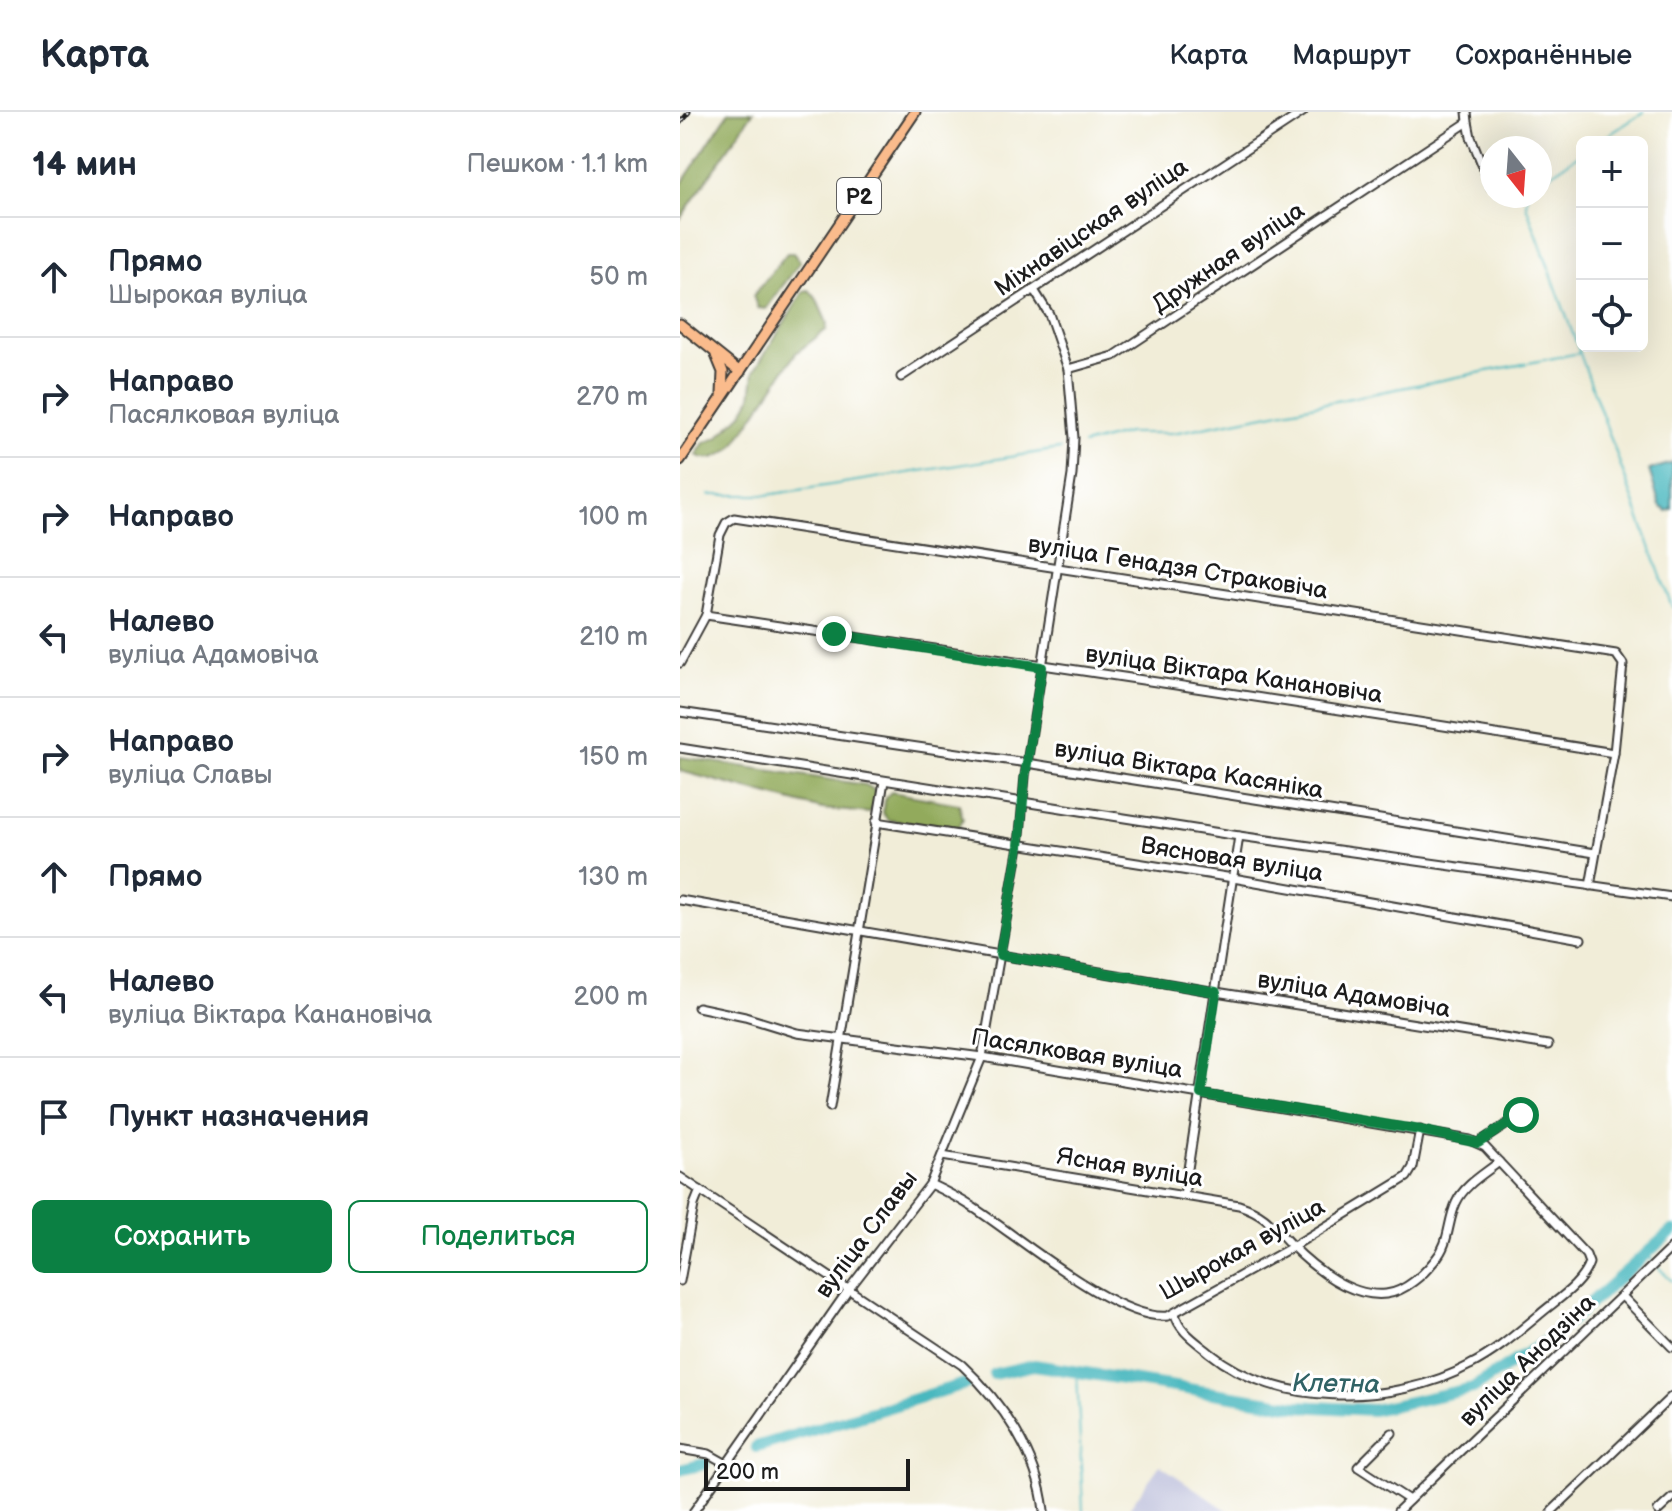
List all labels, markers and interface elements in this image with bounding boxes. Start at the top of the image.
text: Карта [40,33,149,78]
text: Карта [1169,39,1248,72]
text: Маршрут [1292,39,1411,72]
text: Сохранённые [1455,39,1632,72]
north arrow [1480,136,1552,208]
map controls [1576,136,1648,352]
button: + [1576,136,1648,208]
text: 14 мин [32,144,137,185]
text: Пешком · 1.1 km [466,149,648,180]
street label: Міхнавіцская вуліца [989,152,1193,303]
road number: Р2 [837,178,881,214]
street label: Дружная вуліца [1147,196,1310,319]
button: − [1576,208,1648,280]
text: Прямо [108,244,202,280]
icon: ahead [32,255,76,299]
text: 50 m [589,262,648,293]
text: Шырокая вуліца [108,280,308,311]
button: locate [1576,280,1648,352]
text: Направо [108,364,234,400]
icon: right [32,375,76,419]
text: 270 m [576,382,648,413]
text: Пасялковая вуліца [108,400,340,431]
icon: right [32,495,76,539]
text: Направо [108,499,234,535]
text: 100 m [579,502,648,533]
street label: вуліца Генадзя Страковіча [1026,529,1330,606]
text: Налево [108,604,214,640]
icon: left [32,615,76,659]
route end [816,616,852,652]
text: 210 m [579,622,648,653]
street label: вуліца Віктара Канановіча [1084,639,1384,710]
text: вуліца Адамовіча [108,640,319,671]
text: Направо [108,724,234,760]
street label: вуліца Віктара Касяніка [1052,734,1325,805]
icon: right [32,735,76,779]
text: 150 m [579,742,648,773]
text: вуліца Славы [108,760,272,791]
street label: Вясновая вуліца [1139,831,1325,888]
icon: ahead [32,855,76,899]
text: Прямо [108,859,202,895]
text: 130 m [578,862,648,893]
text: Налево [108,964,214,1000]
street label: вуліца Адамовіча [1256,965,1452,1024]
icon: left [32,975,76,1019]
text: 200 m [574,982,648,1013]
text: вуліца Віктара Канановіча [108,1000,432,1031]
street label: Пасялковая вуліца [969,1022,1185,1085]
icon: arrive [32,1095,76,1139]
route start [1503,1097,1539,1133]
text: Пункт назначения [108,1099,369,1135]
street label: Ясная вуліца [1055,1142,1205,1193]
street label: вуліца Славы [809,1165,924,1304]
street label: Шырокая вуліца [1155,1192,1330,1307]
button: Сохранить [32,1200,332,1273]
button: Поделиться [348,1200,648,1273]
street label: вуліца Анодзіна [1453,1288,1601,1433]
water label: Клетна [1292,1368,1380,1401]
scale bar [704,1455,910,1491]
text: 200 m [716,1459,779,1486]

